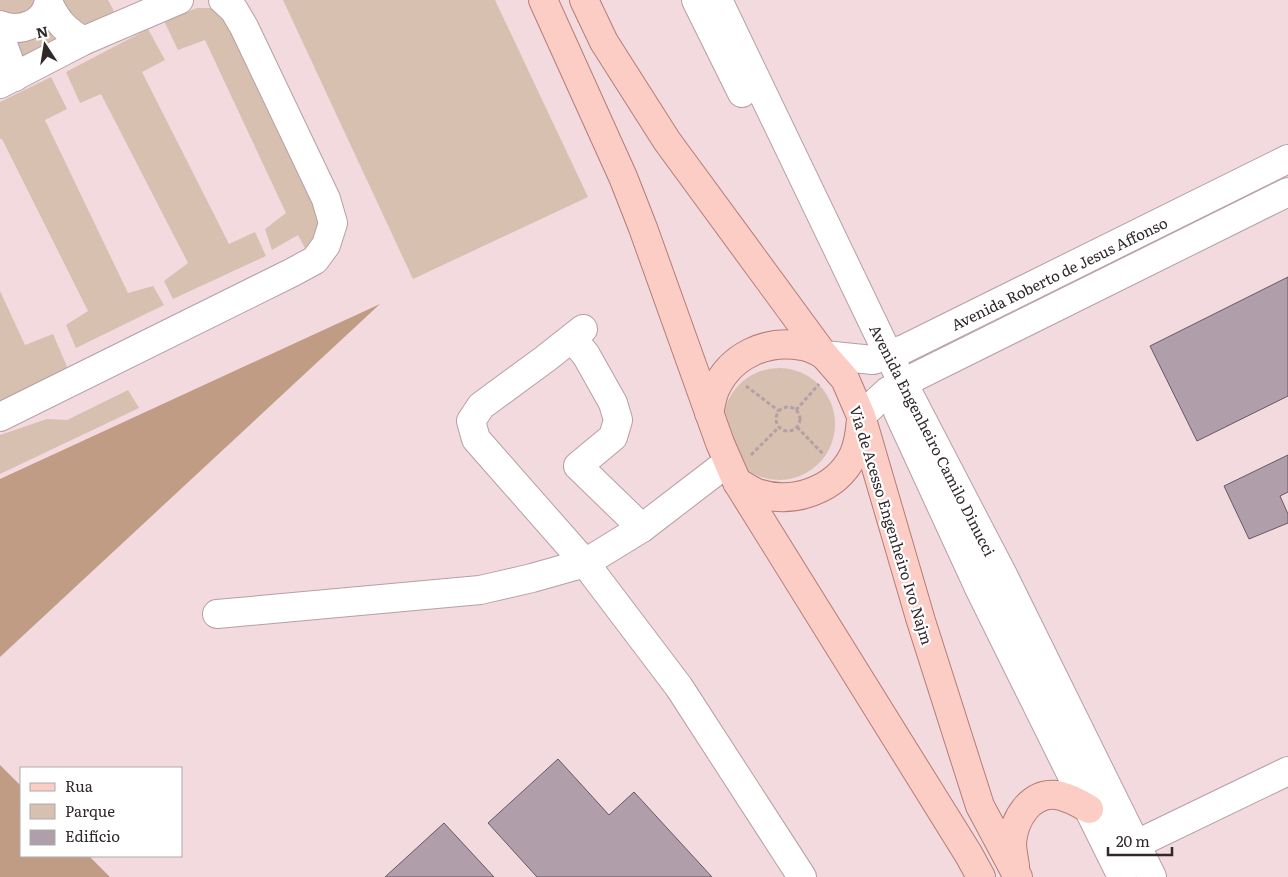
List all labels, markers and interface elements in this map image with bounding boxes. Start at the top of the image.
north arrow [20,20,70,70]
text: N [34,20,50,42]
street label: Avenida Roberto de Jesus Affonso [947,210,1171,336]
street label: Avenida Engenheiro Camilo Dinucci [864,320,1002,560]
street label: Via de Acesso Engenheiro Ivo Najm [845,403,940,648]
legend [20,767,182,857]
text: Rua [65,774,94,797]
text: Parque [65,799,115,822]
text: Edifício [65,824,120,847]
scale bar [1108,824,1172,856]
text: 20 m [1116,829,1150,852]

